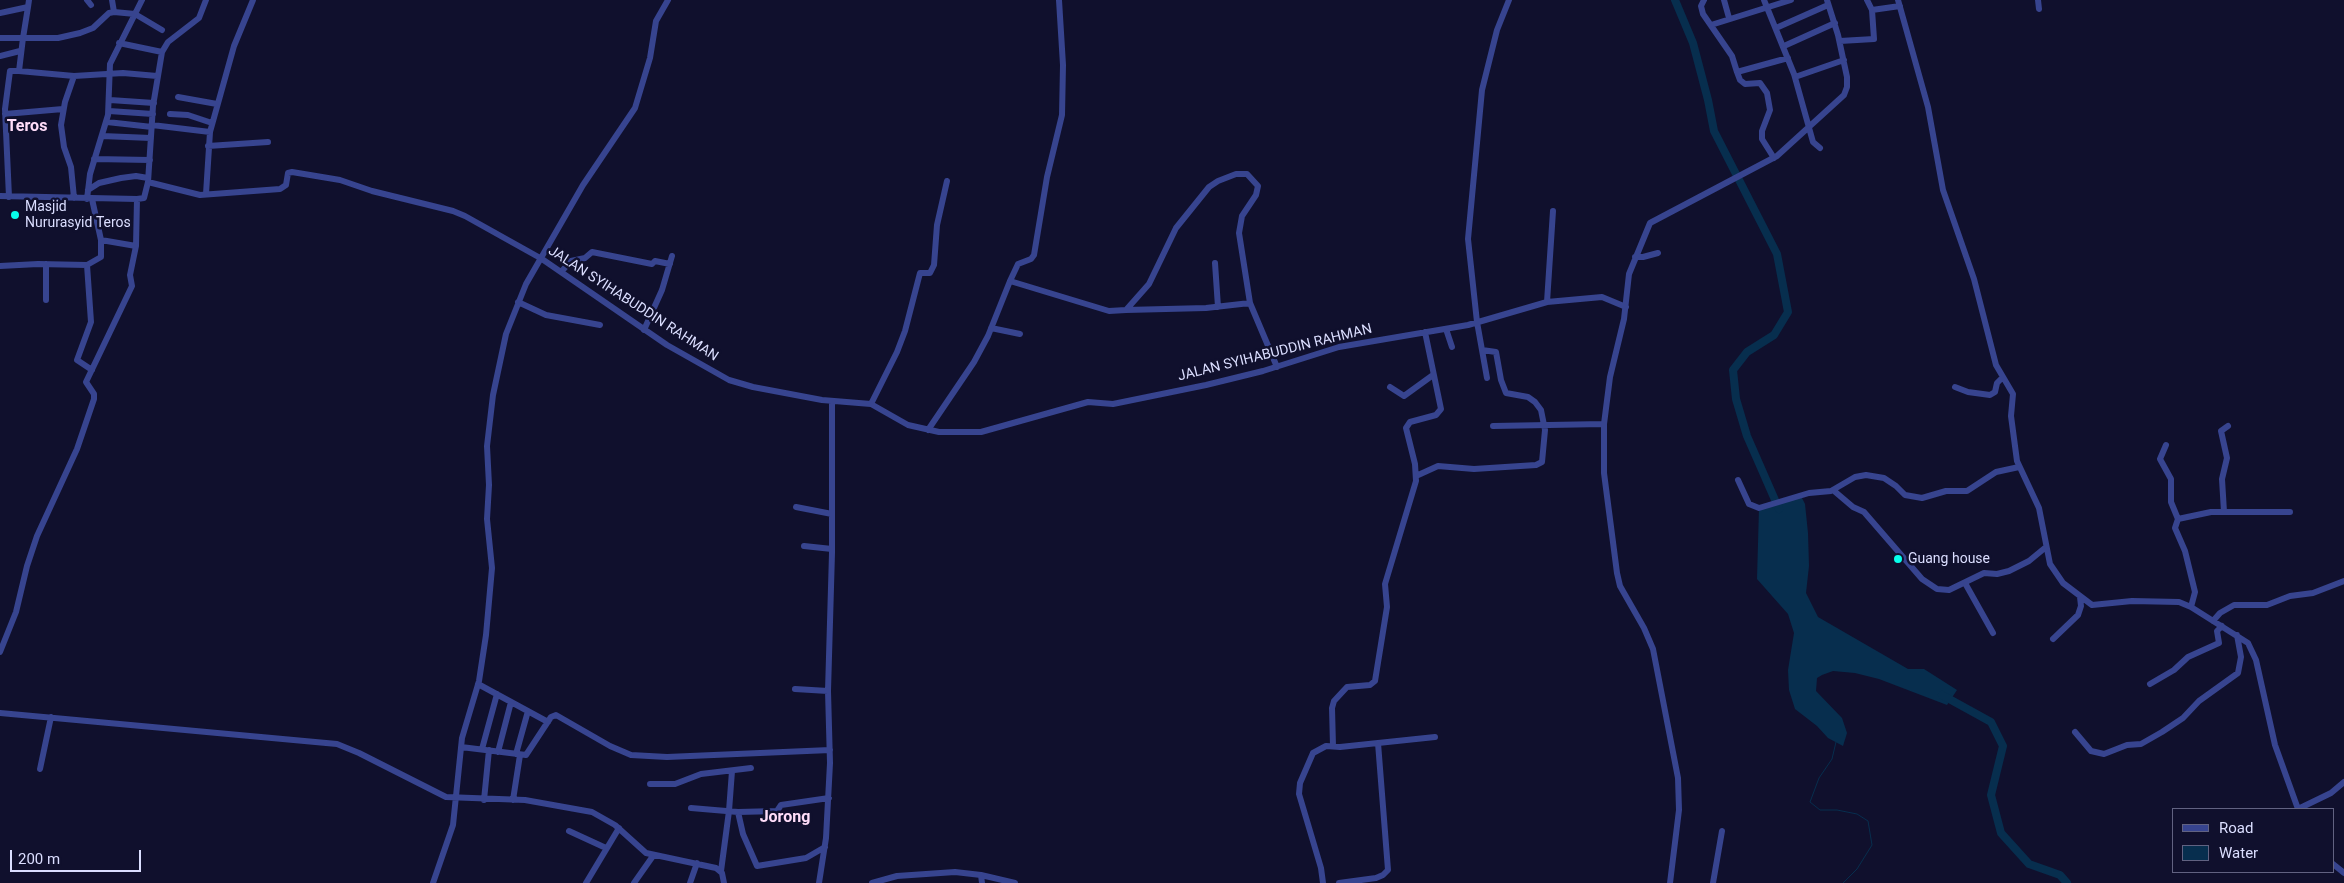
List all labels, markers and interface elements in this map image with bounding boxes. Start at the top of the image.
district label: Teros [7,117,47,137]
place label: Masjid Nururasyid Teros [25,199,131,232]
marker: Masjid Nururasyid Teros [9,209,21,221]
street label: JALAN SYIHABUDDIN RAHMAN [545,243,721,365]
street label: JALAN SYIHABUDDIN RAHMAN [1176,321,1374,385]
place label: Guang house [1908,551,1990,567]
marker: Guang house [1892,553,1904,565]
district label: Jorong [760,808,810,828]
legend [2172,808,2334,873]
text: Road [2219,819,2253,837]
scale bar [12,840,144,872]
text: Water [2219,844,2258,862]
text: 200 m [18,850,60,868]

